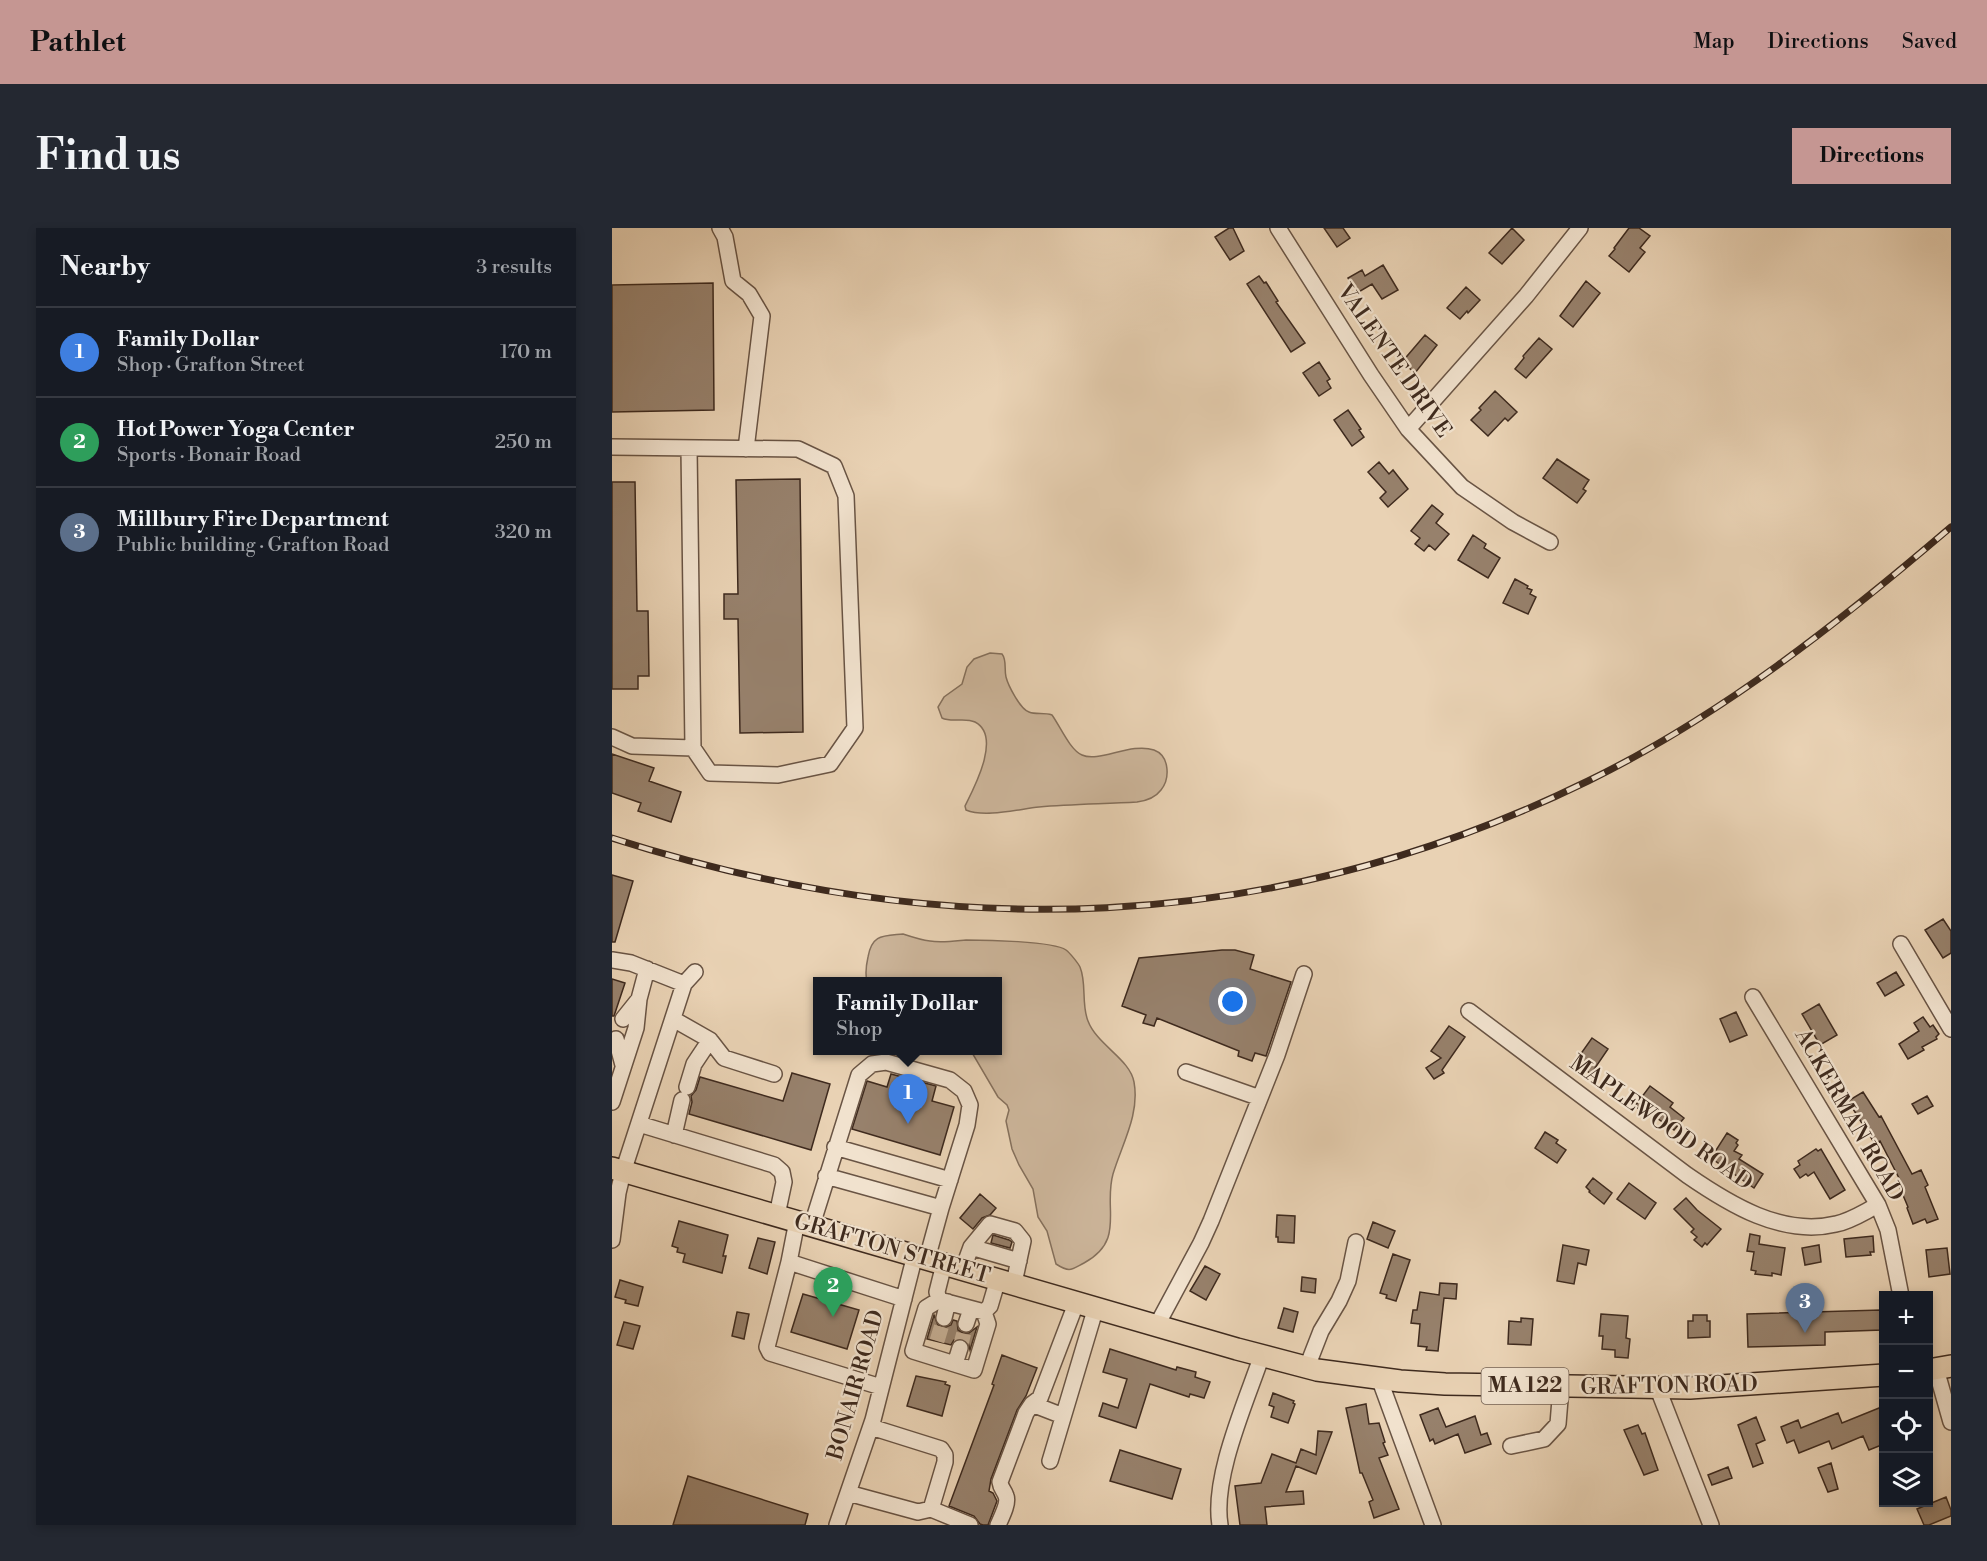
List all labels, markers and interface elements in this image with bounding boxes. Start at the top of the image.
text: Pathlet [30,25,126,60]
text: Map [1693,29,1735,55]
text: Directions [1768,29,1869,55]
text: Saved [1902,29,1957,55]
button: Directions [1792,128,1951,184]
text: Find us [36,130,180,183]
text: Nearby [60,251,150,283]
text: 3 results [476,255,552,280]
street label: VALENTE DRIVE [1330,278,1457,443]
text: Family Dollar [117,326,259,353]
text: 1 [75,340,84,365]
text: 170 m [500,340,552,365]
text: Shop · Grafton Street [117,353,305,378]
text: Hot Power Yoga Center [117,416,355,443]
text: 2 [73,430,86,455]
text: 250 m [495,430,552,455]
text: Sports · Bonair Road [117,443,301,468]
text: Millbury Fire Department [117,506,389,533]
text: 3 [73,520,86,545]
text: 320 m [495,520,552,545]
text: Public building · Grafton Road [117,533,389,558]
popup [813,977,1002,1055]
your location [1218,987,1247,1016]
text: Family Dollar [836,990,979,1017]
text: Shop [836,1017,883,1042]
street label: ACKERMAN ROAD [1788,1023,1909,1206]
street label: MAPLEWOOD ROAD [1564,1050,1758,1196]
pin: 1 [888,1074,928,1124]
street label: GRAFTON STREET [791,1208,993,1290]
pin: 2 [814,1268,852,1317]
pin: 3 [1786,1284,1824,1333]
map controls [1879,1291,1933,1507]
button: + [1879,1291,1933,1345]
street label: BONAIR ROAD [821,1307,890,1464]
button: − [1879,1345,1933,1399]
road number: MA 122 [1482,1368,1568,1404]
street label: GRAFTON ROAD [1580,1371,1758,1401]
button: locate [1879,1399,1933,1453]
button: layers [1879,1453,1933,1507]

